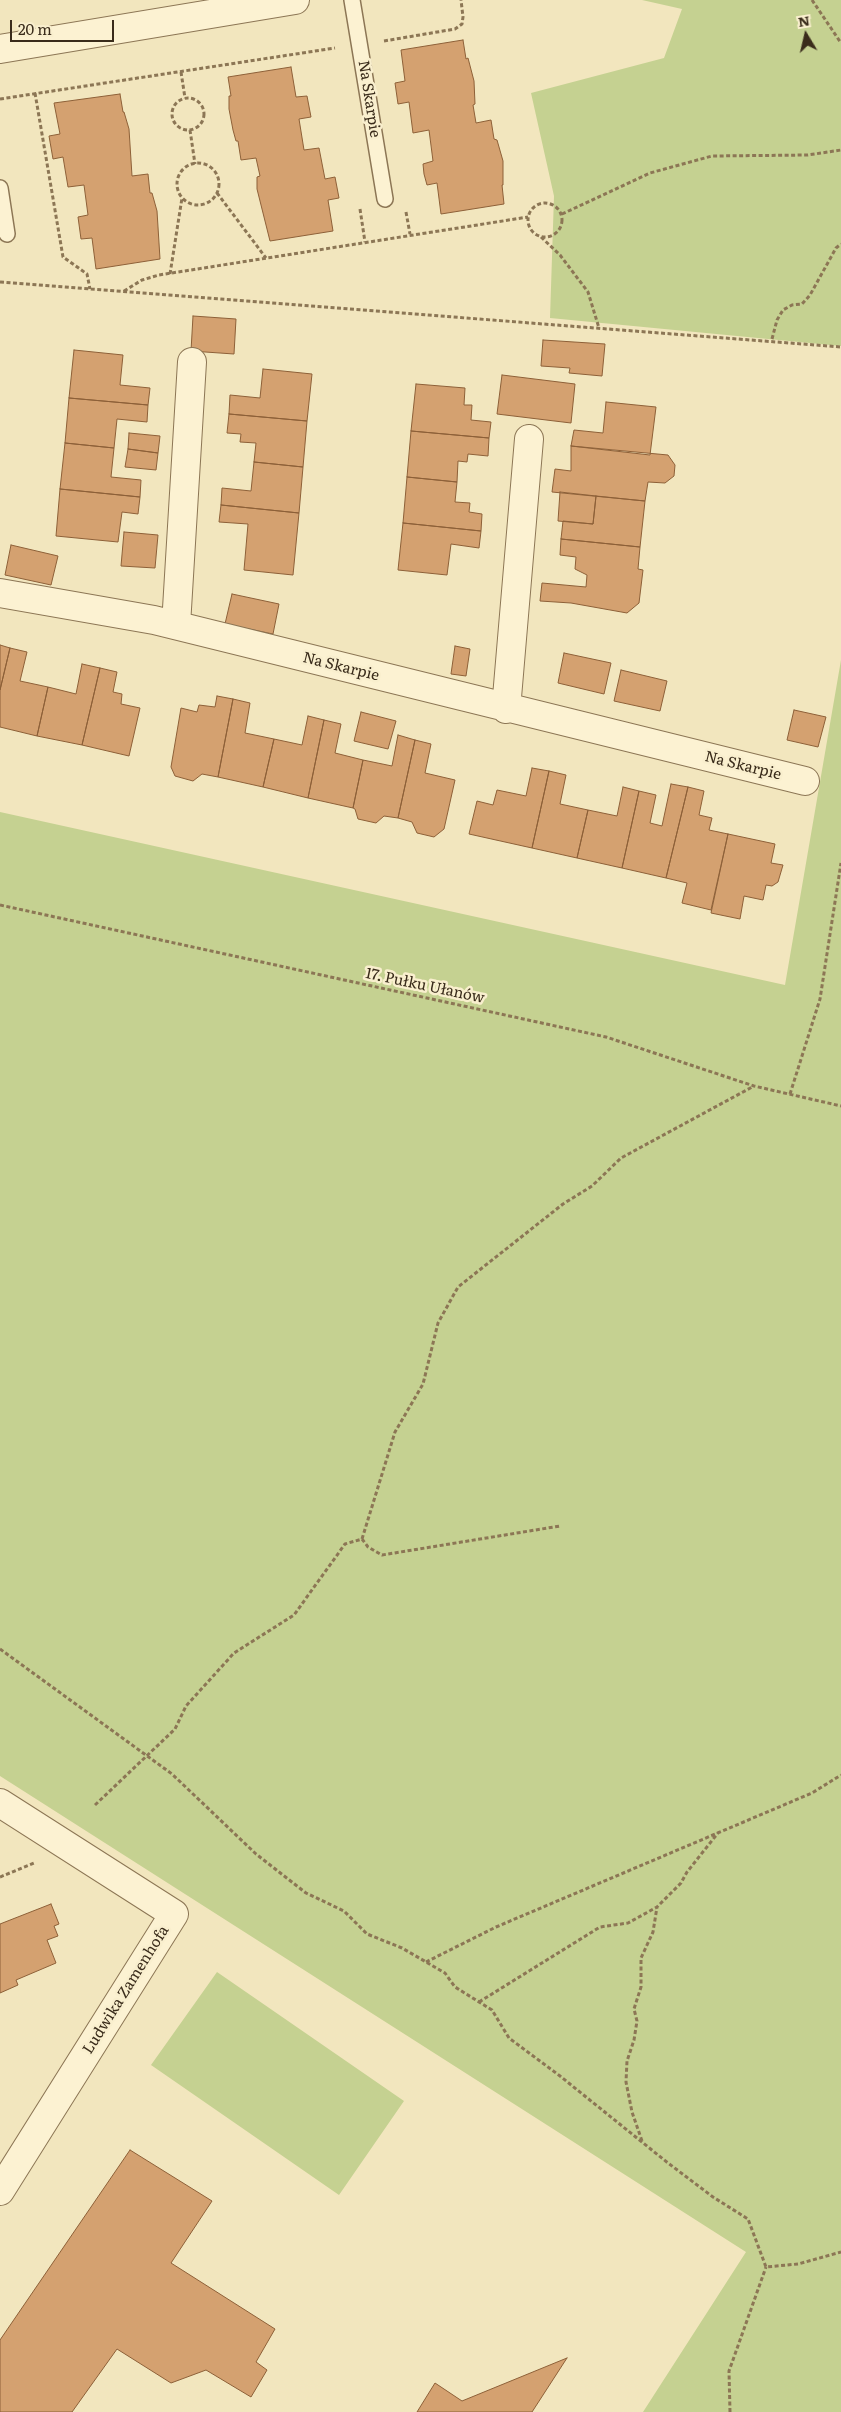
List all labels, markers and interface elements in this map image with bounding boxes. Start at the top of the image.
text: N [796,9,811,31]
scale bar [12,10,116,42]
north arrow [781,10,831,60]
text: 20 m [18,17,52,40]
street label: Na Skarpie [354,59,384,139]
street label: Na Skarpie [301,649,381,685]
street label: Na Skarpie [703,748,783,784]
street label: 17. Pułku Ułanów [364,965,486,1007]
street label: Ludwika Zamenhofa [79,1922,173,2058]

